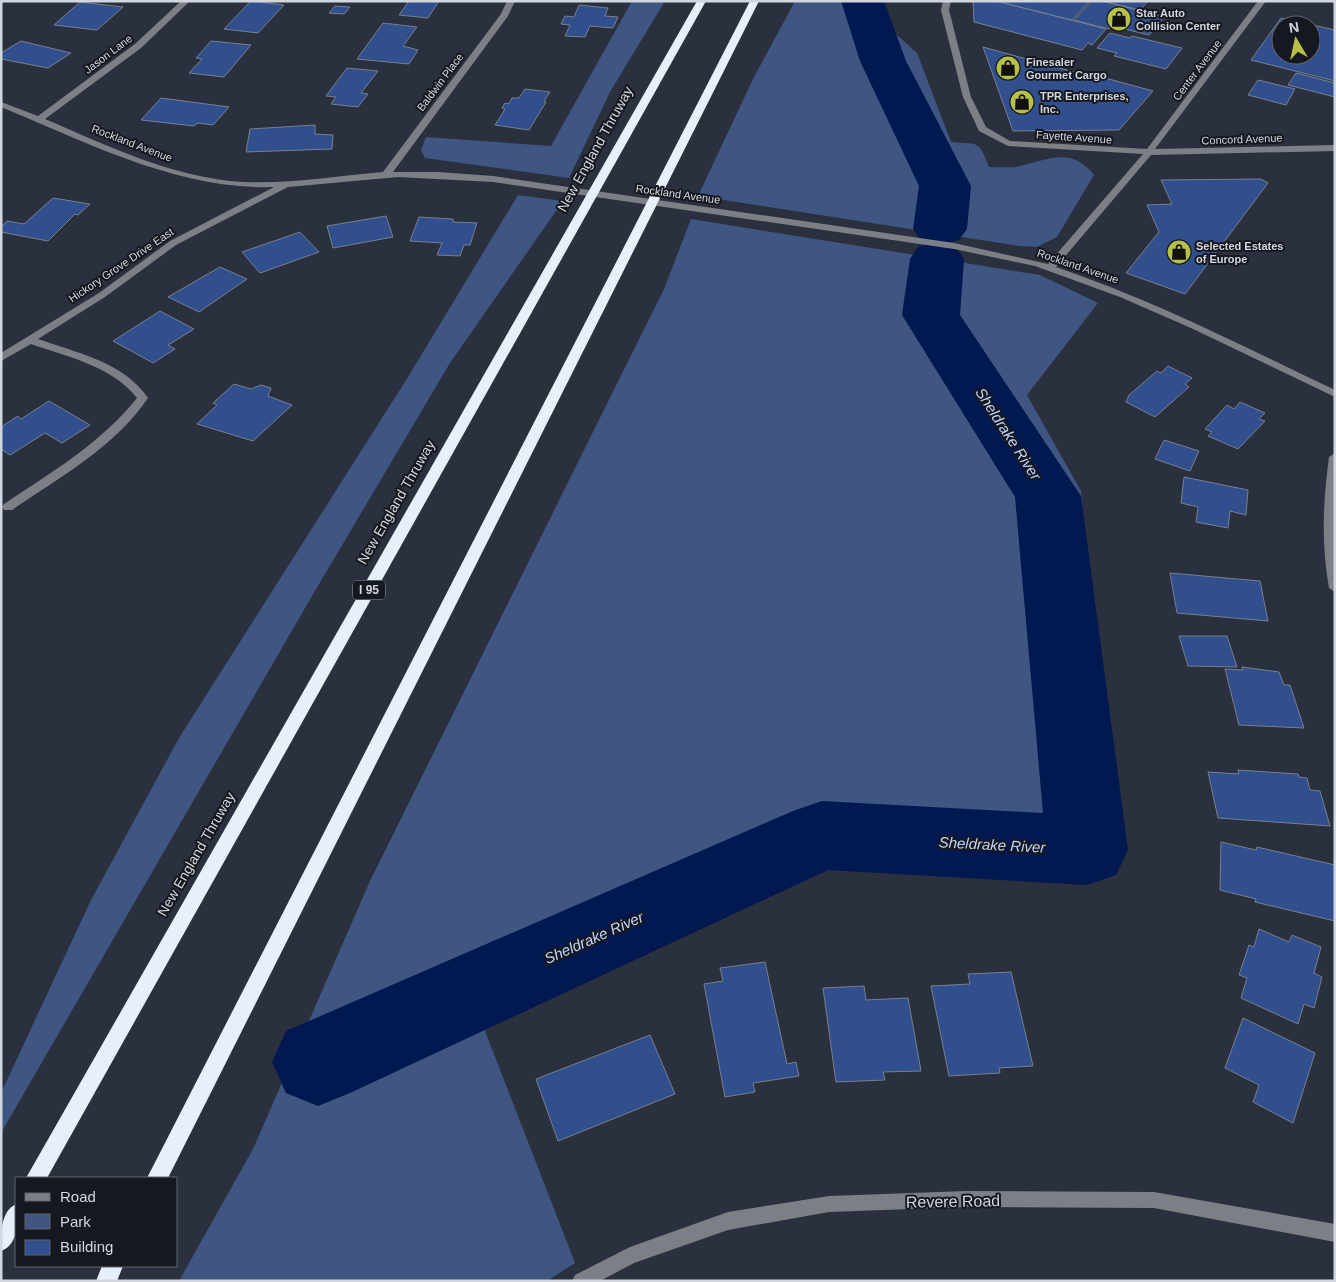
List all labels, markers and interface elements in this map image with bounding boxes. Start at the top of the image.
shop icon: Star Auto Collision Center [1106,6,1132,32]
place label: Star Auto Collision Center [1136,7,1221,32]
north arrow [1271,15,1321,65]
text: N [1288,18,1300,36]
street label: Jason Lane [82,32,134,76]
street label: Center Avenue [1170,37,1224,103]
street label: Baldwin Place [414,51,466,113]
shop icon: Finesaler Gourmet Cargo [995,55,1021,81]
place label: Finesaler Gourmet Cargo [1026,56,1107,81]
street label: New England Thruway [554,84,636,214]
shop icon: TPR Enterprises, Inc. [1009,89,1035,115]
place label: TPR Enterprises, Inc. [1040,90,1129,115]
street label: Rockland Avenue [90,122,174,164]
street label: Fayette Avenue [1036,128,1112,146]
street label: Concord Avenue [1201,132,1283,146]
street label: Rockland Avenue [635,182,721,206]
street label: Hickory Grove Drive East [66,225,176,305]
shop icon: Selected Estates of Europe [1166,239,1192,265]
place label: Selected Estates of Europe [1196,240,1283,265]
street label: Rockland Avenue [1036,246,1120,286]
water label: Sheldrake River [972,384,1045,484]
street label: New England Thruway [354,437,438,567]
road number: I 95 [353,580,385,600]
street label: New England Thruway [154,789,238,919]
water label: Sheldrake River [938,833,1047,856]
water label: Sheldrake River [542,908,647,967]
legend [15,1177,178,1267]
text: Road [60,1188,96,1205]
street label: Revere Road [906,1192,1000,1211]
text: Park [60,1213,91,1230]
text: Building [60,1238,113,1255]

